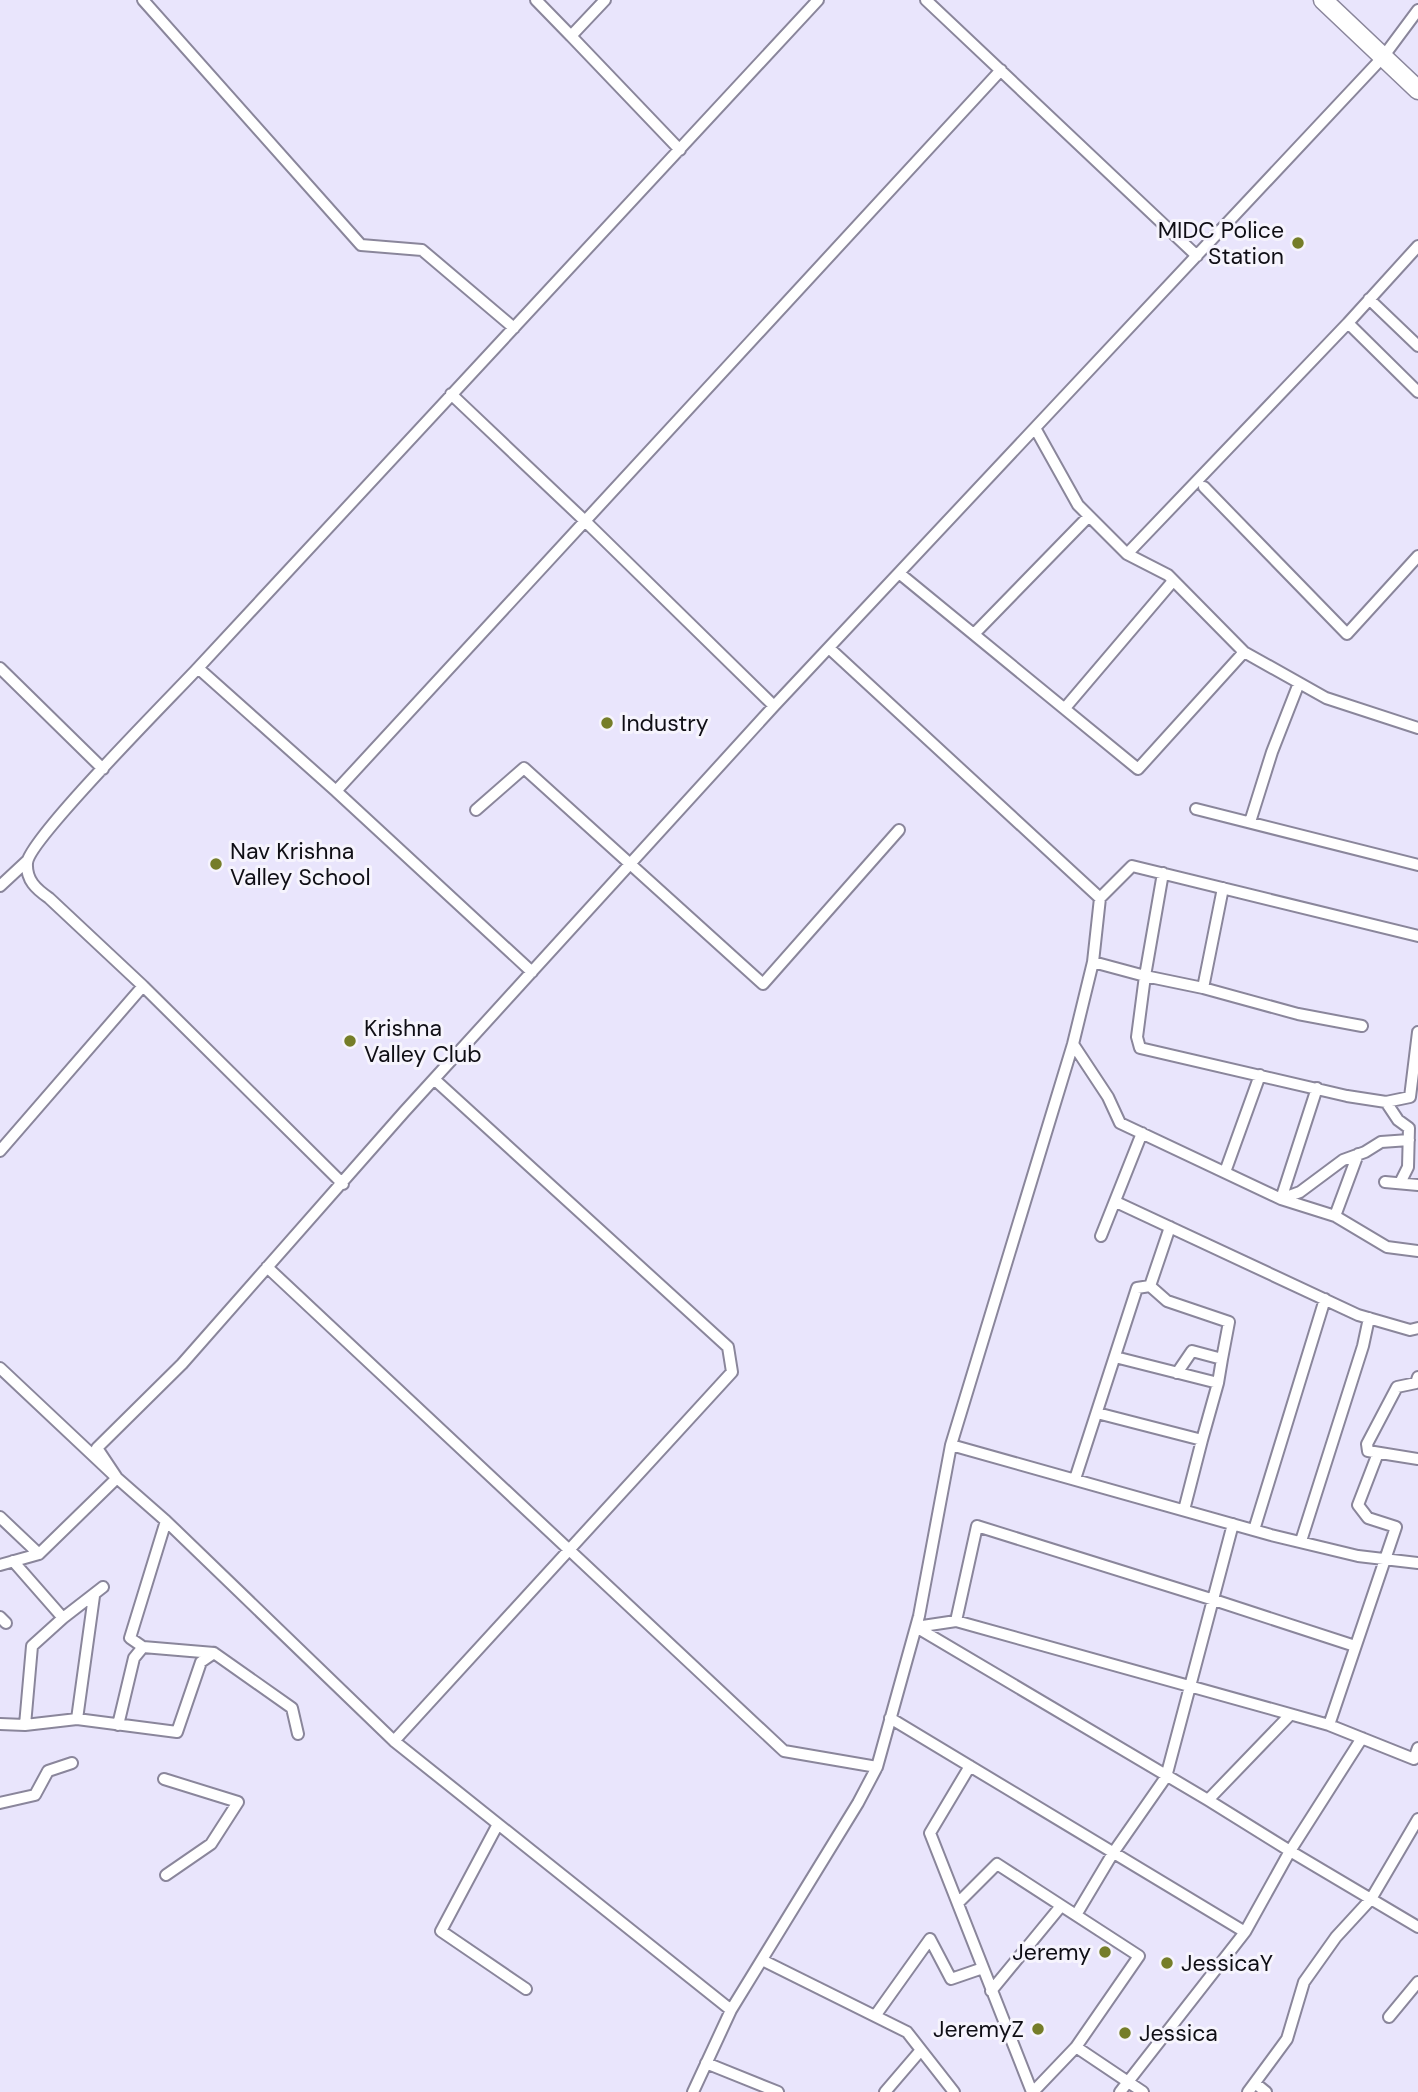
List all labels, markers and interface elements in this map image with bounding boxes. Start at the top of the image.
place label: MIDC Police Station [1158,215,1284,271]
marker: MIDC Police Station [1290,235,1306,251]
place label: Industry [621,708,709,738]
marker: Industry [599,715,615,731]
place label: Nav Krishna Valley School [230,836,371,892]
marker: Nav Krishna Valley School [208,856,224,872]
place label: Krishna Valley Club [364,1013,482,1069]
marker: Krishna Valley Club [342,1033,358,1049]
place label: Jeremy [1012,1937,1091,1967]
marker: Jeremy [1097,1944,1113,1960]
place label: JessicaY [1181,1948,1273,1978]
marker: JessicaY [1159,1955,1175,1971]
place label: JeremyZ [933,2014,1024,2044]
place label: Jessica [1139,2018,1218,2048]
marker: JeremyZ [1030,2021,1046,2037]
marker: Jessica [1117,2025,1133,2041]

